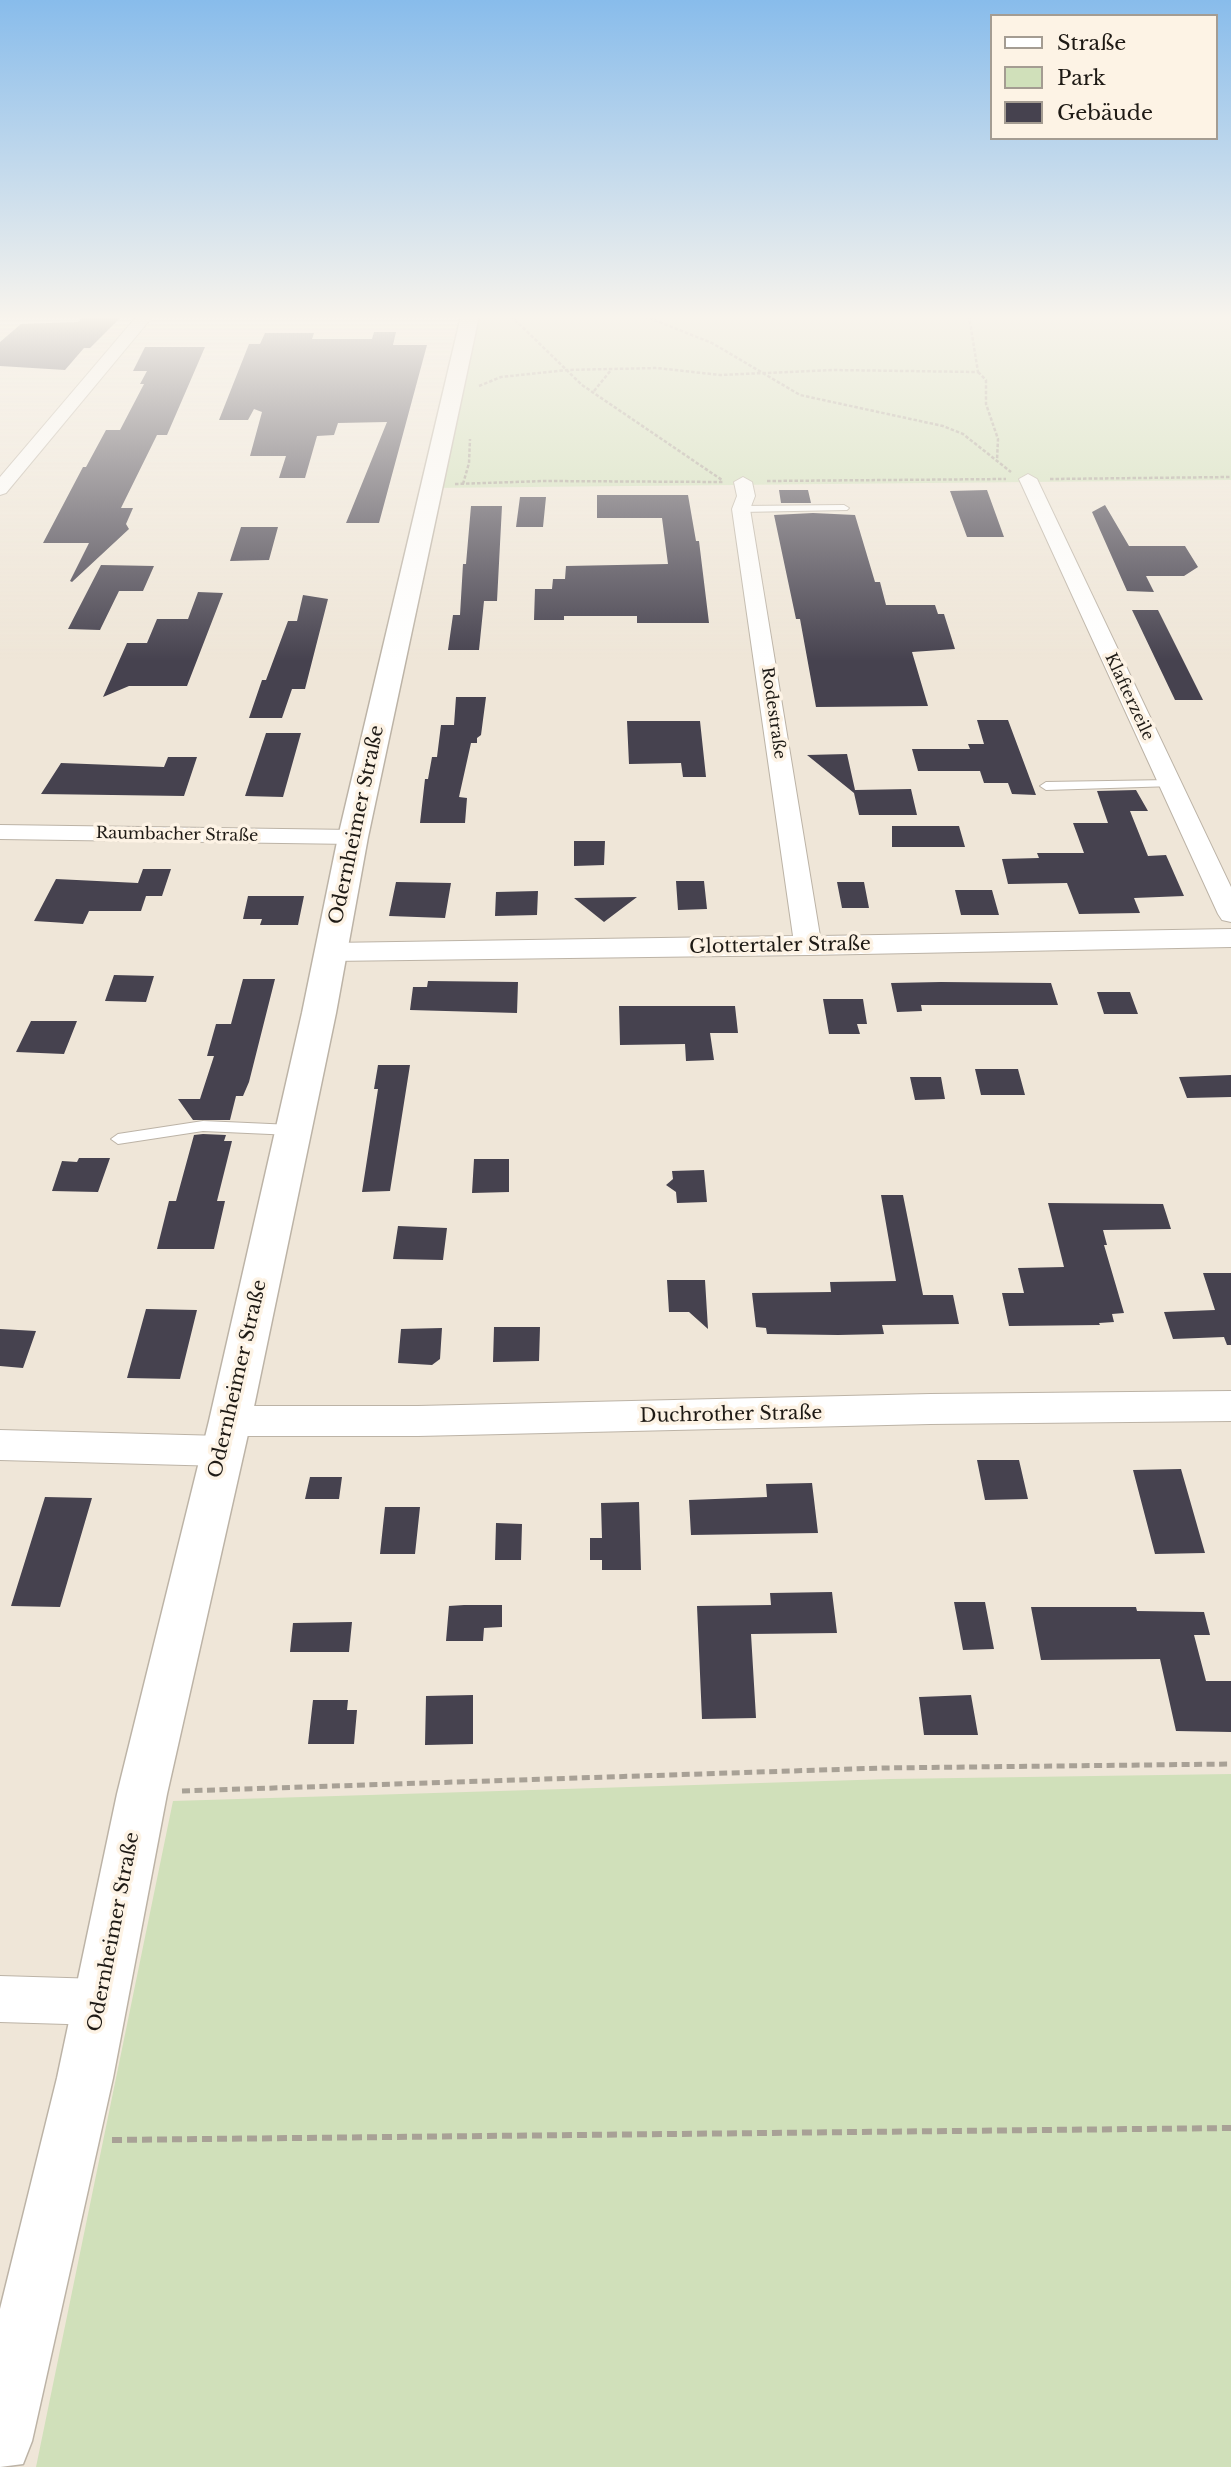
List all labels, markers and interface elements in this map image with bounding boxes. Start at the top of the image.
legend [990,14,1217,140]
text: Straße [1057,30,1126,56]
text: Park [1057,65,1106,91]
text: Gebäude [1057,100,1153,126]
street label: Klafterzeile [1100,650,1158,744]
street label: Rodestraße [757,666,789,760]
street label: Odernheimer Straße [325,723,389,927]
street label: Raumbacher Straße [96,824,258,846]
street label: Glottertaler Straße [689,933,871,959]
street label: Odernheimer Straße [204,1278,272,1480]
street label: Duchrother Straße [640,1402,822,1428]
street label: Odernheimer Straße [83,1830,145,2034]

